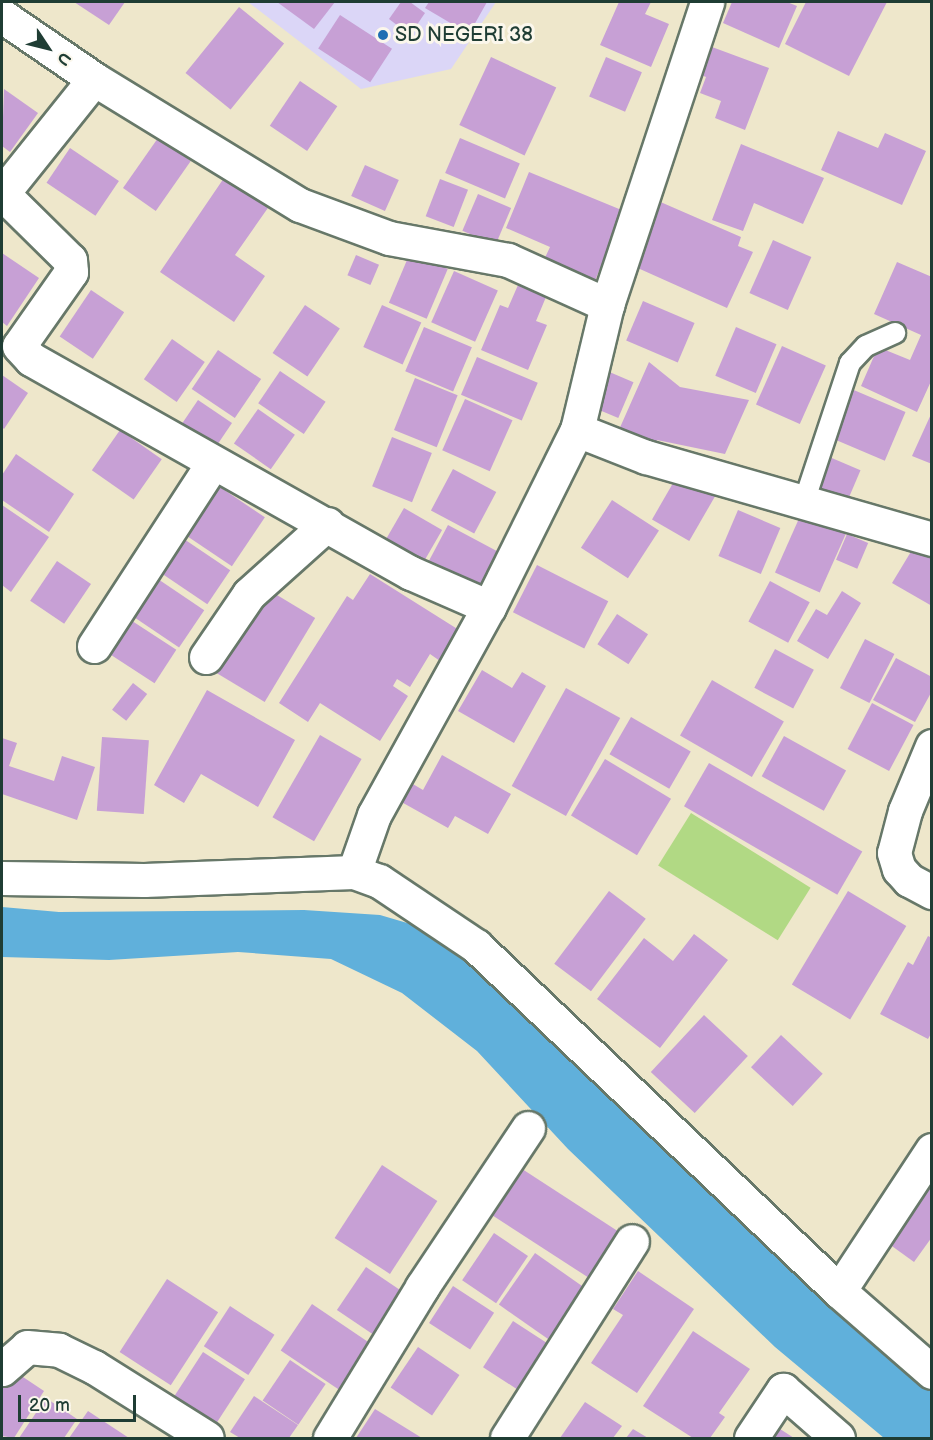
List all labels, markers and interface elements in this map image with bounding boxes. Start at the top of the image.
north arrow [18,18,78,78]
place label: SD NEGERI 38 [395,23,533,47]
marker: SD NEGERI 38 [376,28,390,42]
text: U [52,48,74,69]
scale bar [21,1383,140,1421]
text: 20 m [29,1395,70,1416]

